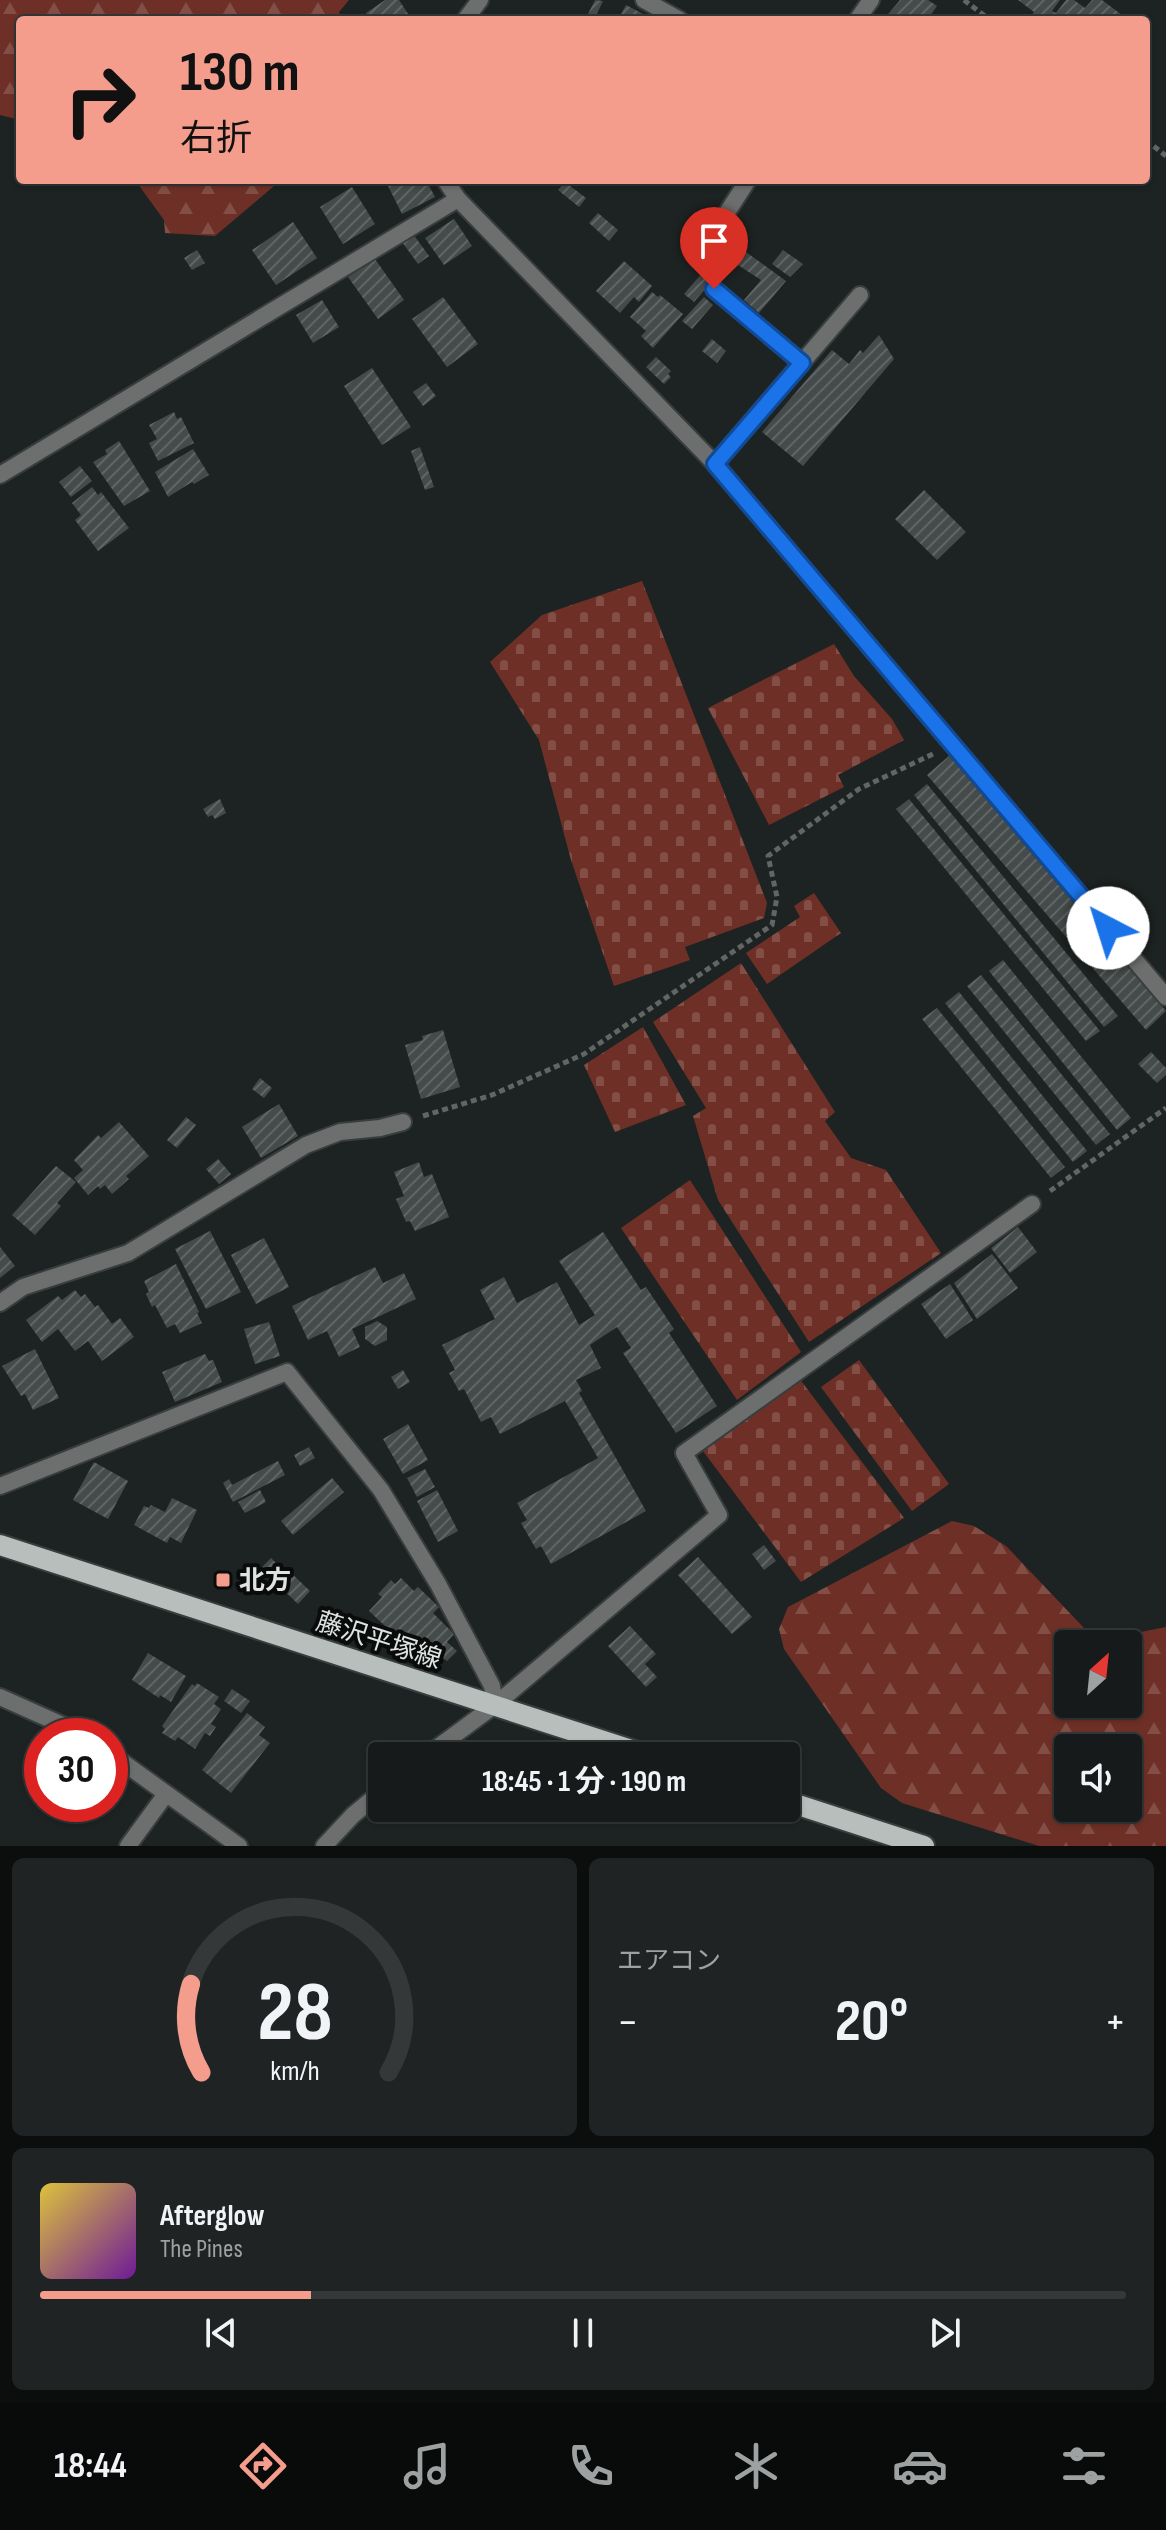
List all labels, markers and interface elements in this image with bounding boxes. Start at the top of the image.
text: 130 m [180,40,300,107]
icon: right [48,48,152,152]
text: 右折 [180,118,252,161]
pin [680,207,748,289]
icon: arrive [692,219,736,263]
position arrow [1066,886,1150,970]
place label: 北方 [239,1566,291,1597]
marker: 北方 [214,1571,232,1589]
street label: 藤沢平塚線 [312,1607,445,1676]
north arrow [1054,1630,1142,1718]
map controls [1054,1630,1142,1822]
speed limit sign: 30 [24,1718,128,1822]
button: sound [1054,1734,1142,1822]
text: 18:45 · 1 分 · 190 m [482,1764,686,1800]
text: エアコン [617,1946,721,1977]
text: 28 [257,1964,332,2064]
text: 20° [835,1986,908,2058]
text: − [617,1996,639,2049]
text: + [1104,1996,1126,2049]
text: km/h [270,2054,319,2089]
text: Afterglow [160,2198,265,2234]
text: The Pines [160,2234,243,2265]
icon: previous [199,2311,243,2355]
icon: pause [561,2311,605,2355]
icon: next [923,2311,967,2355]
icon: directions [235,2438,291,2494]
icon: music [399,2438,455,2494]
icon: phone [563,2438,619,2494]
icon: climate [728,2438,784,2494]
icon: car [892,2438,948,2494]
icon: filters [1056,2438,1112,2494]
text: 18:44 [54,2445,127,2488]

